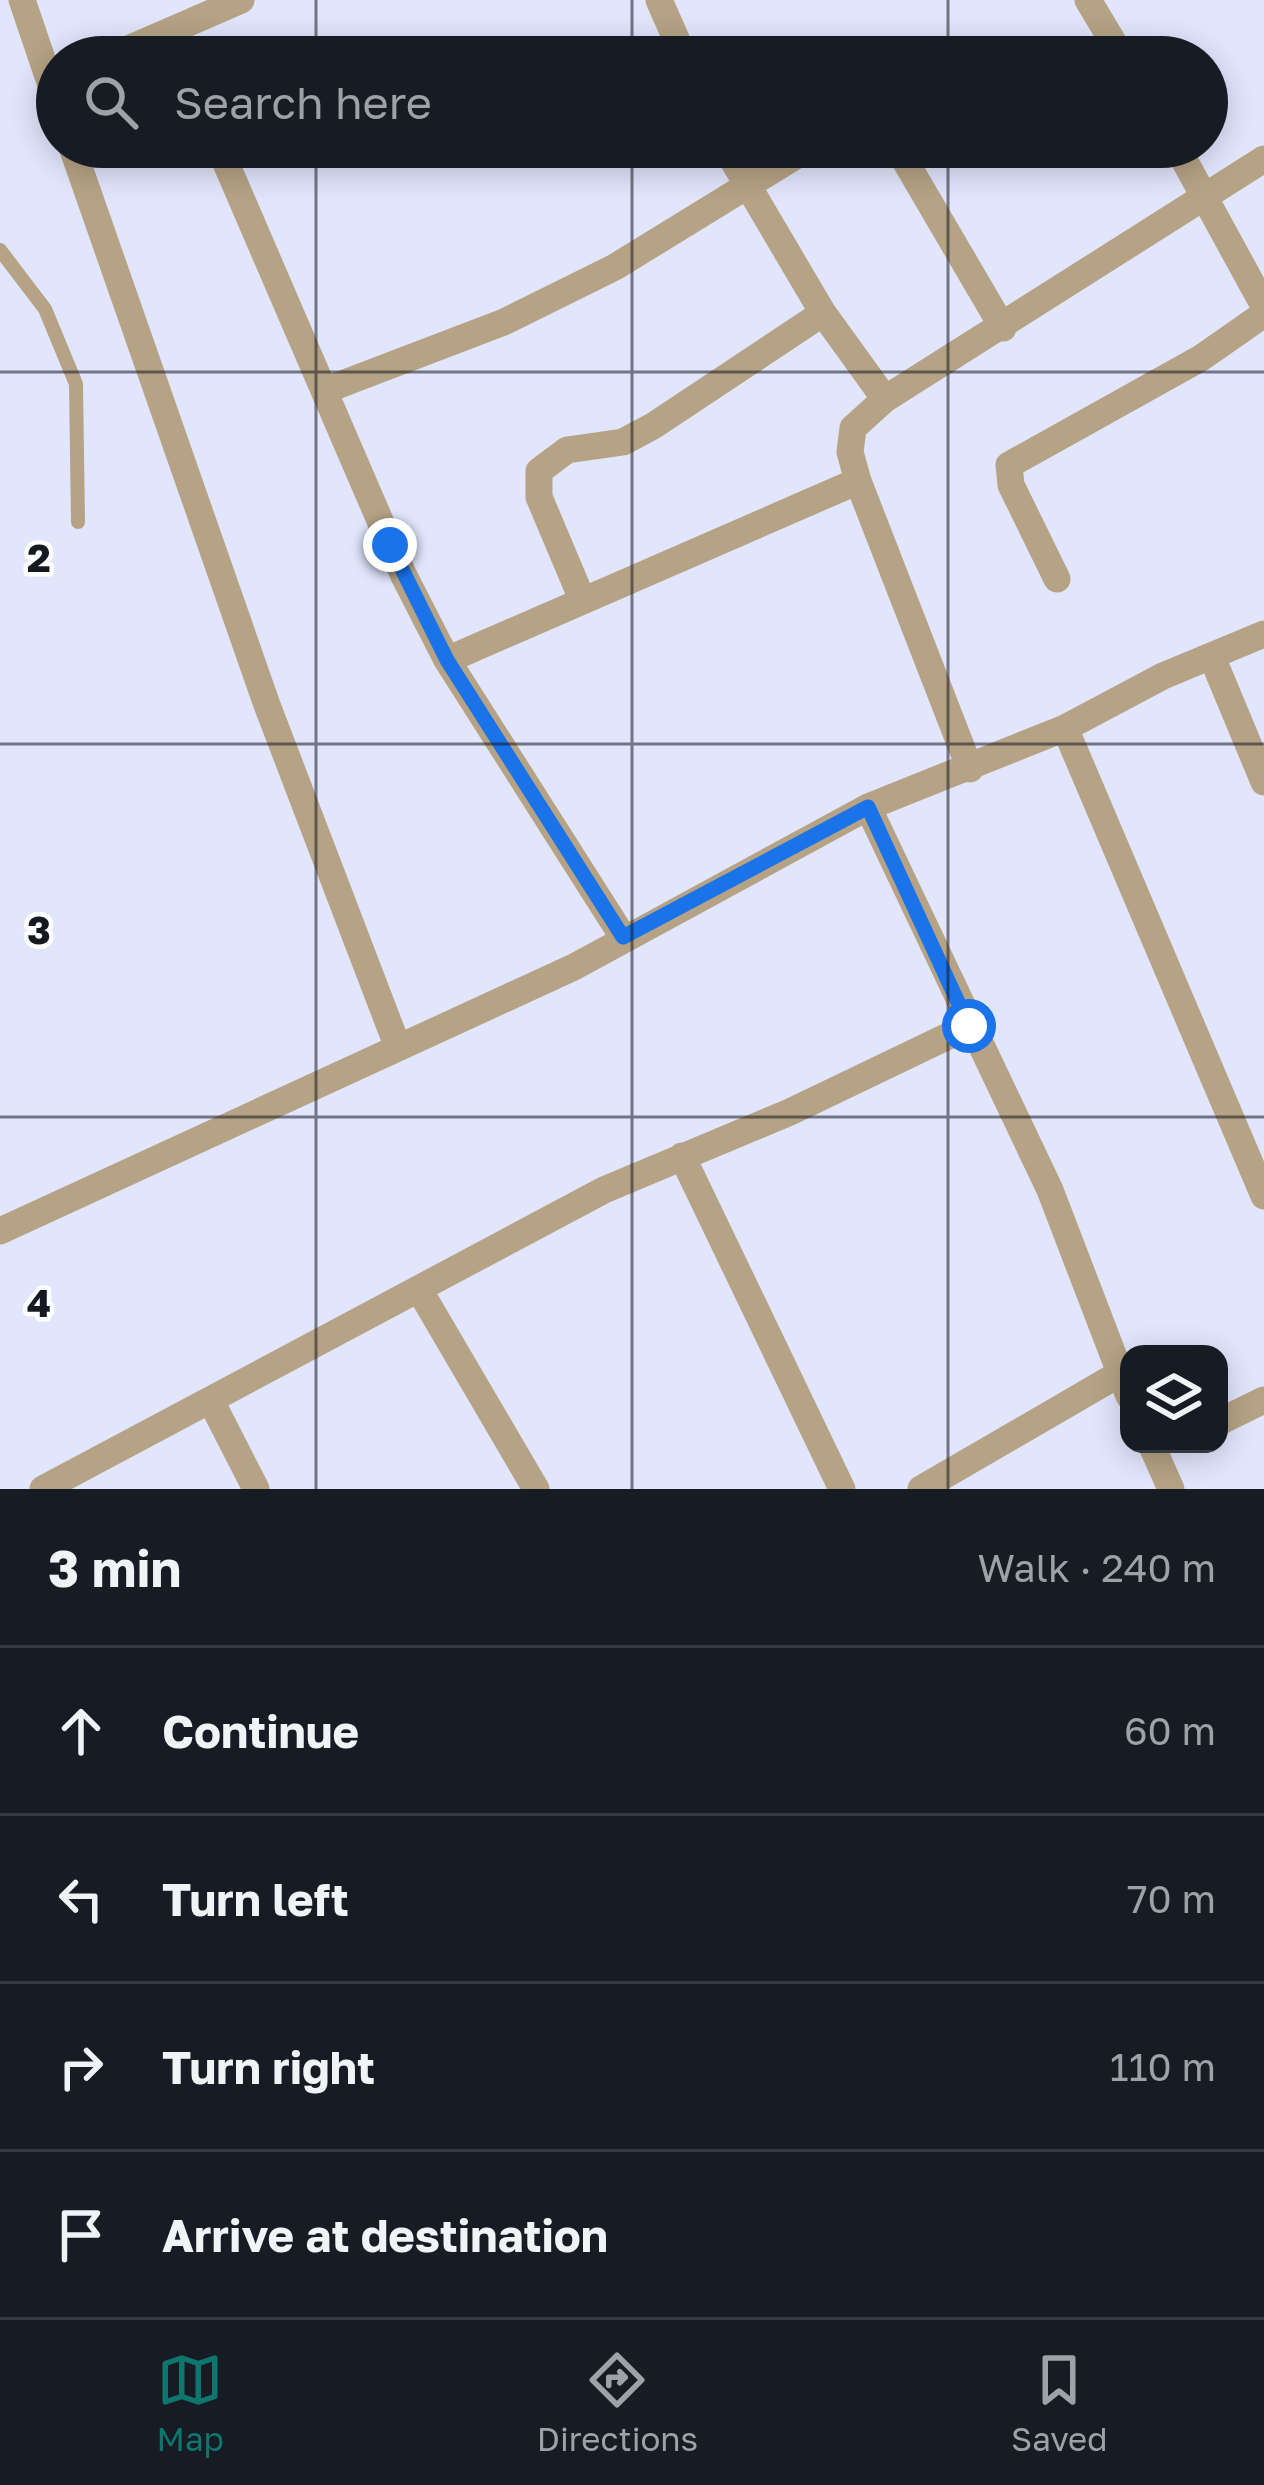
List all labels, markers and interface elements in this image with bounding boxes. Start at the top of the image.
search box [36,36,1228,168]
icon: search [78,69,144,135]
text: Search here [174,75,432,129]
route end [363,518,417,572]
text: 2 [27,534,51,581]
text: 3 [27,906,51,953]
route start [942,999,996,1053]
text: 4 [27,1279,51,1326]
map controls [1120,1345,1228,1453]
button: layers [1120,1345,1228,1453]
text: 3 min [48,1537,181,1598]
text: Walk · 240 m [978,1544,1216,1591]
icon: ahead [48,1698,114,1764]
text: Continue [162,1704,359,1758]
text: 60 m [1124,1707,1216,1754]
icon: left [48,1866,114,1932]
text: Turn left [162,1872,349,1926]
text: 70 m [1127,1875,1216,1922]
icon: right [48,2034,114,2100]
text: Turn right [162,2040,375,2094]
text: 110 m [1110,2043,1216,2090]
icon: arrive [48,2202,114,2268]
text: Arrive at destination [162,2208,608,2262]
tab: Map [157,2347,224,2458]
tab: Directions [537,2347,698,2458]
tab: Saved [1011,2347,1107,2458]

